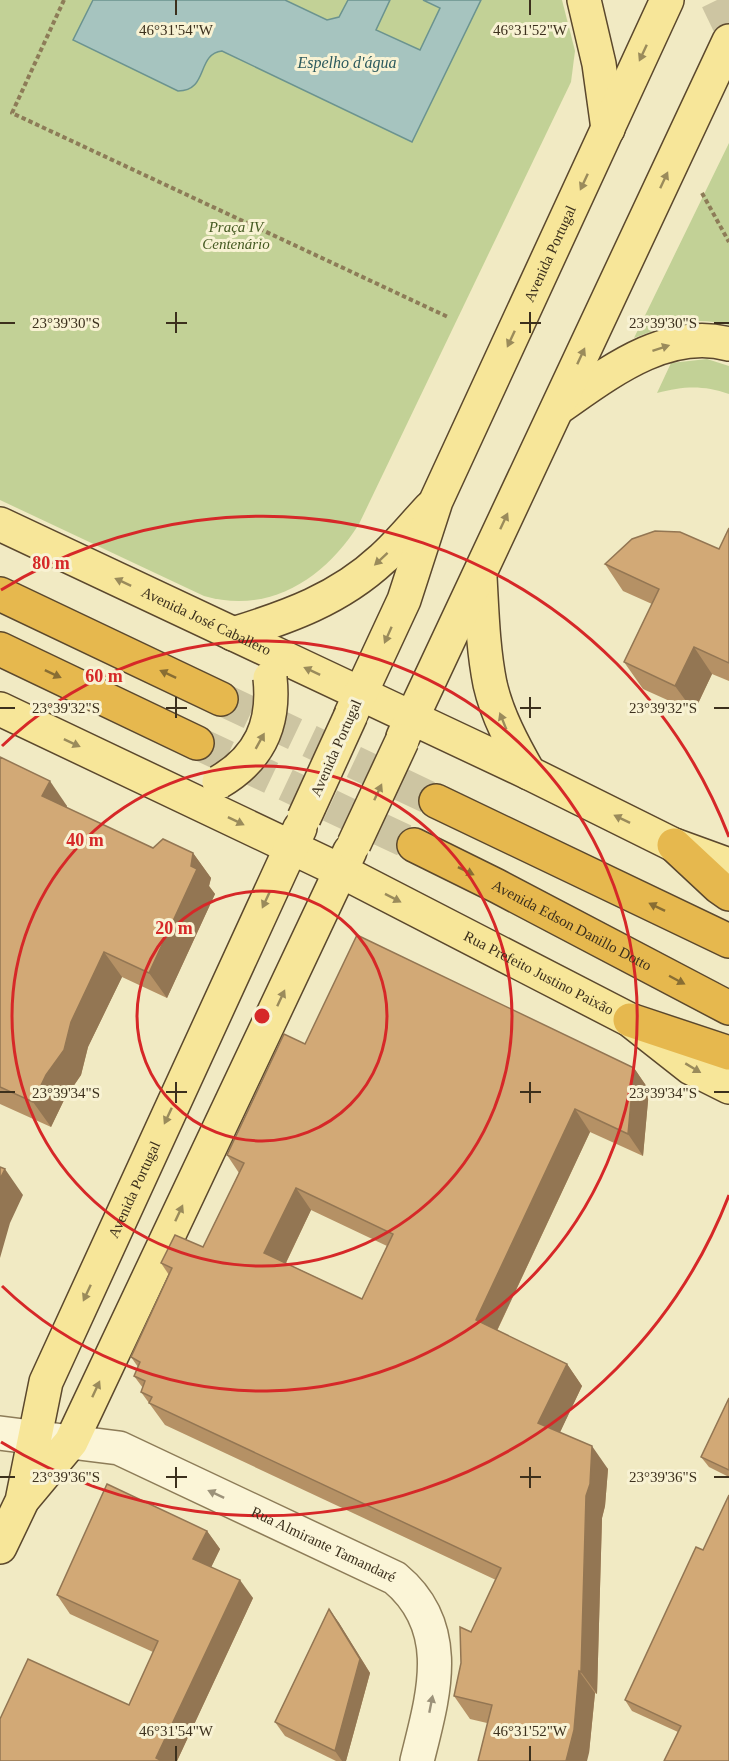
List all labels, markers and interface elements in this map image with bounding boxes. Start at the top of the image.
text: 46°31'54"W [139,22,214,38]
text: 46°31'52"W [493,22,568,38]
one-way arrow [638,45,648,63]
water label: Espelho d'água [297,54,396,72]
one-way arrow [660,171,669,188]
one-way arrow [579,173,588,190]
street label: Avenida Portugal [521,203,579,305]
park label: Praça IV Centenário [202,219,270,252]
text: 23°39'30"S [32,315,100,331]
text: 23°39'30"S [629,315,697,331]
one-way arrow [505,330,515,348]
one-way arrow [652,343,670,352]
one-way arrow [577,348,586,365]
one-way arrow [500,512,510,530]
one-way arrow [374,552,389,566]
text: 80 m [32,553,70,573]
one-way arrow [115,578,132,587]
street label: Avenida José Caballero [139,584,274,658]
one-way arrow [383,627,392,644]
text: 60 m [85,666,123,686]
one-way arrow [303,666,320,675]
one-way arrow [44,670,61,679]
one-way arrow [160,670,177,679]
street label: Avenida Portugal [307,697,365,799]
text: 23°39'32"S [32,700,100,716]
text: 23°39'32"S [629,700,697,716]
one-way arrow [498,712,507,730]
one-way arrow [255,732,265,749]
one-way arrow [63,738,80,747]
one-way arrow [373,784,382,801]
one-way arrow [613,814,630,824]
one-way arrow [228,817,245,826]
text: 40 m [66,830,104,850]
one-way arrow [458,866,475,875]
street label: Avenida Edson Danillo Dotto [489,877,654,974]
one-way arrow [261,891,271,909]
one-way arrow [385,893,402,903]
one-way arrow [649,902,666,911]
text: 20 m [155,918,193,938]
street label: Rua Prefeito Justino Paixão [461,928,616,1018]
one-way arrow [668,975,685,985]
one-way arrow [276,990,285,1007]
centre of rings [252,1006,272,1026]
one-way arrow [685,1063,701,1074]
text: 23°39'34"S [32,1085,100,1101]
text: 23°39'34"S [629,1085,697,1101]
one-way arrow [163,1107,172,1124]
street label: Avenida Portugal [105,1139,163,1240]
one-way arrow [175,1204,184,1221]
one-way arrow [82,1284,91,1301]
one-way arrow [92,1380,101,1397]
text: 23°39'36"S [32,1469,100,1485]
text: 23°39'36"S [629,1469,697,1485]
one-way arrow [208,1489,225,1498]
street label: Rua Almirante Tamandaré [249,1503,399,1585]
one-way arrow [427,1694,436,1713]
text: 46°31'54"W [139,1723,214,1739]
text: 46°31'52"W [493,1723,568,1739]

